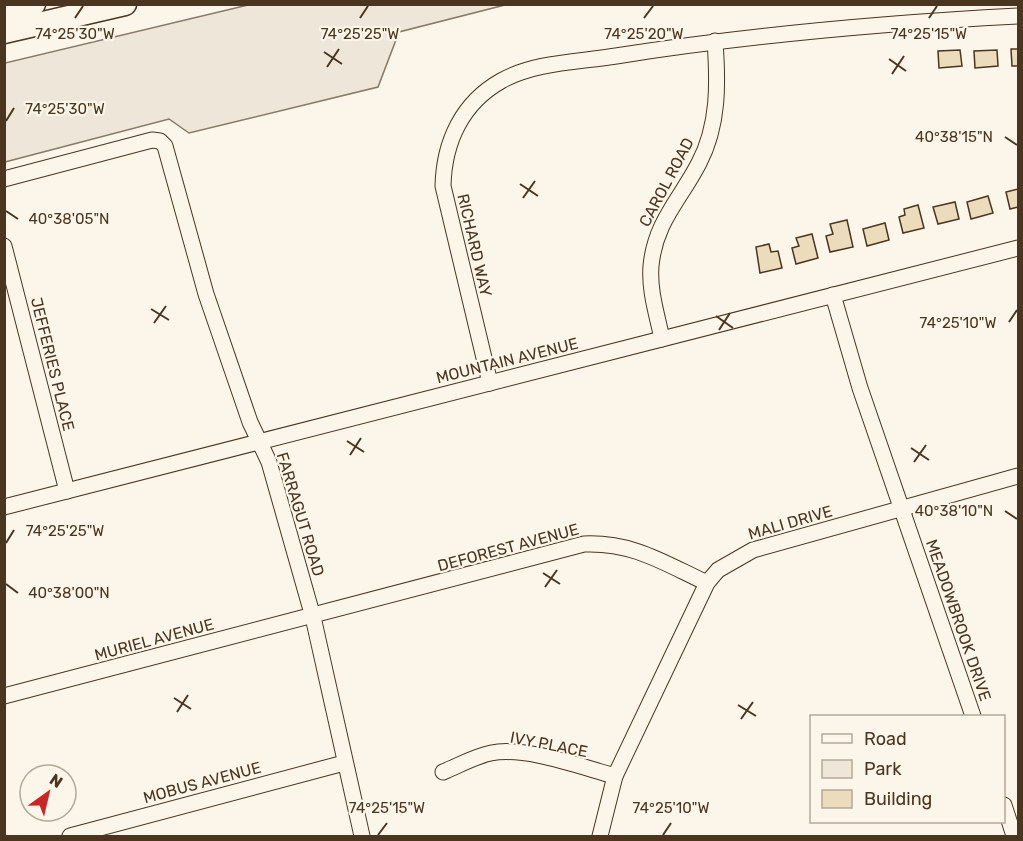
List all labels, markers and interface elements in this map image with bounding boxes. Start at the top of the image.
text: 74°25'30"W [35,25,115,43]
text: 74°25'25"W [321,25,399,43]
text: 74°25'20"W [604,25,684,43]
text: 74°25'15"W [891,25,967,43]
text: 74°25'30"W [25,100,105,118]
text: 40°38'15"N [915,128,993,146]
street label: CAROL ROAD [635,135,698,230]
street label: RICHARD WAY [453,192,496,298]
text: 40°38'05"N [29,210,109,228]
street label: JEFFERIES PLACE [27,295,78,433]
text: 74°25'10"W [920,314,996,332]
street label: MOUNTAIN AVENUE [434,334,580,387]
street label: FARRAGUT ROAD [273,450,328,578]
street label: MALI DRIVE [746,501,834,544]
text: 40°38'10"N [915,502,993,520]
street label: DEFOREST AVENUE [435,519,581,575]
text: 74°25'25"W [26,522,104,540]
street label: MEADOWBROOK DRIVE [922,537,995,704]
text: 40°38'00"N [28,584,110,602]
street label: MURIEL AVENUE [92,614,216,665]
legend [810,715,1005,823]
street label: IVY PLACE [508,728,589,761]
text: Road [864,728,907,750]
street label: MOBUS AVENUE [141,758,263,807]
text: Park [864,758,902,780]
north arrow [18,763,78,823]
text: N [46,770,66,792]
text: Building [864,788,932,810]
text: 74°25'15"W [349,799,425,817]
text: 74°25'10"W [633,799,709,817]

